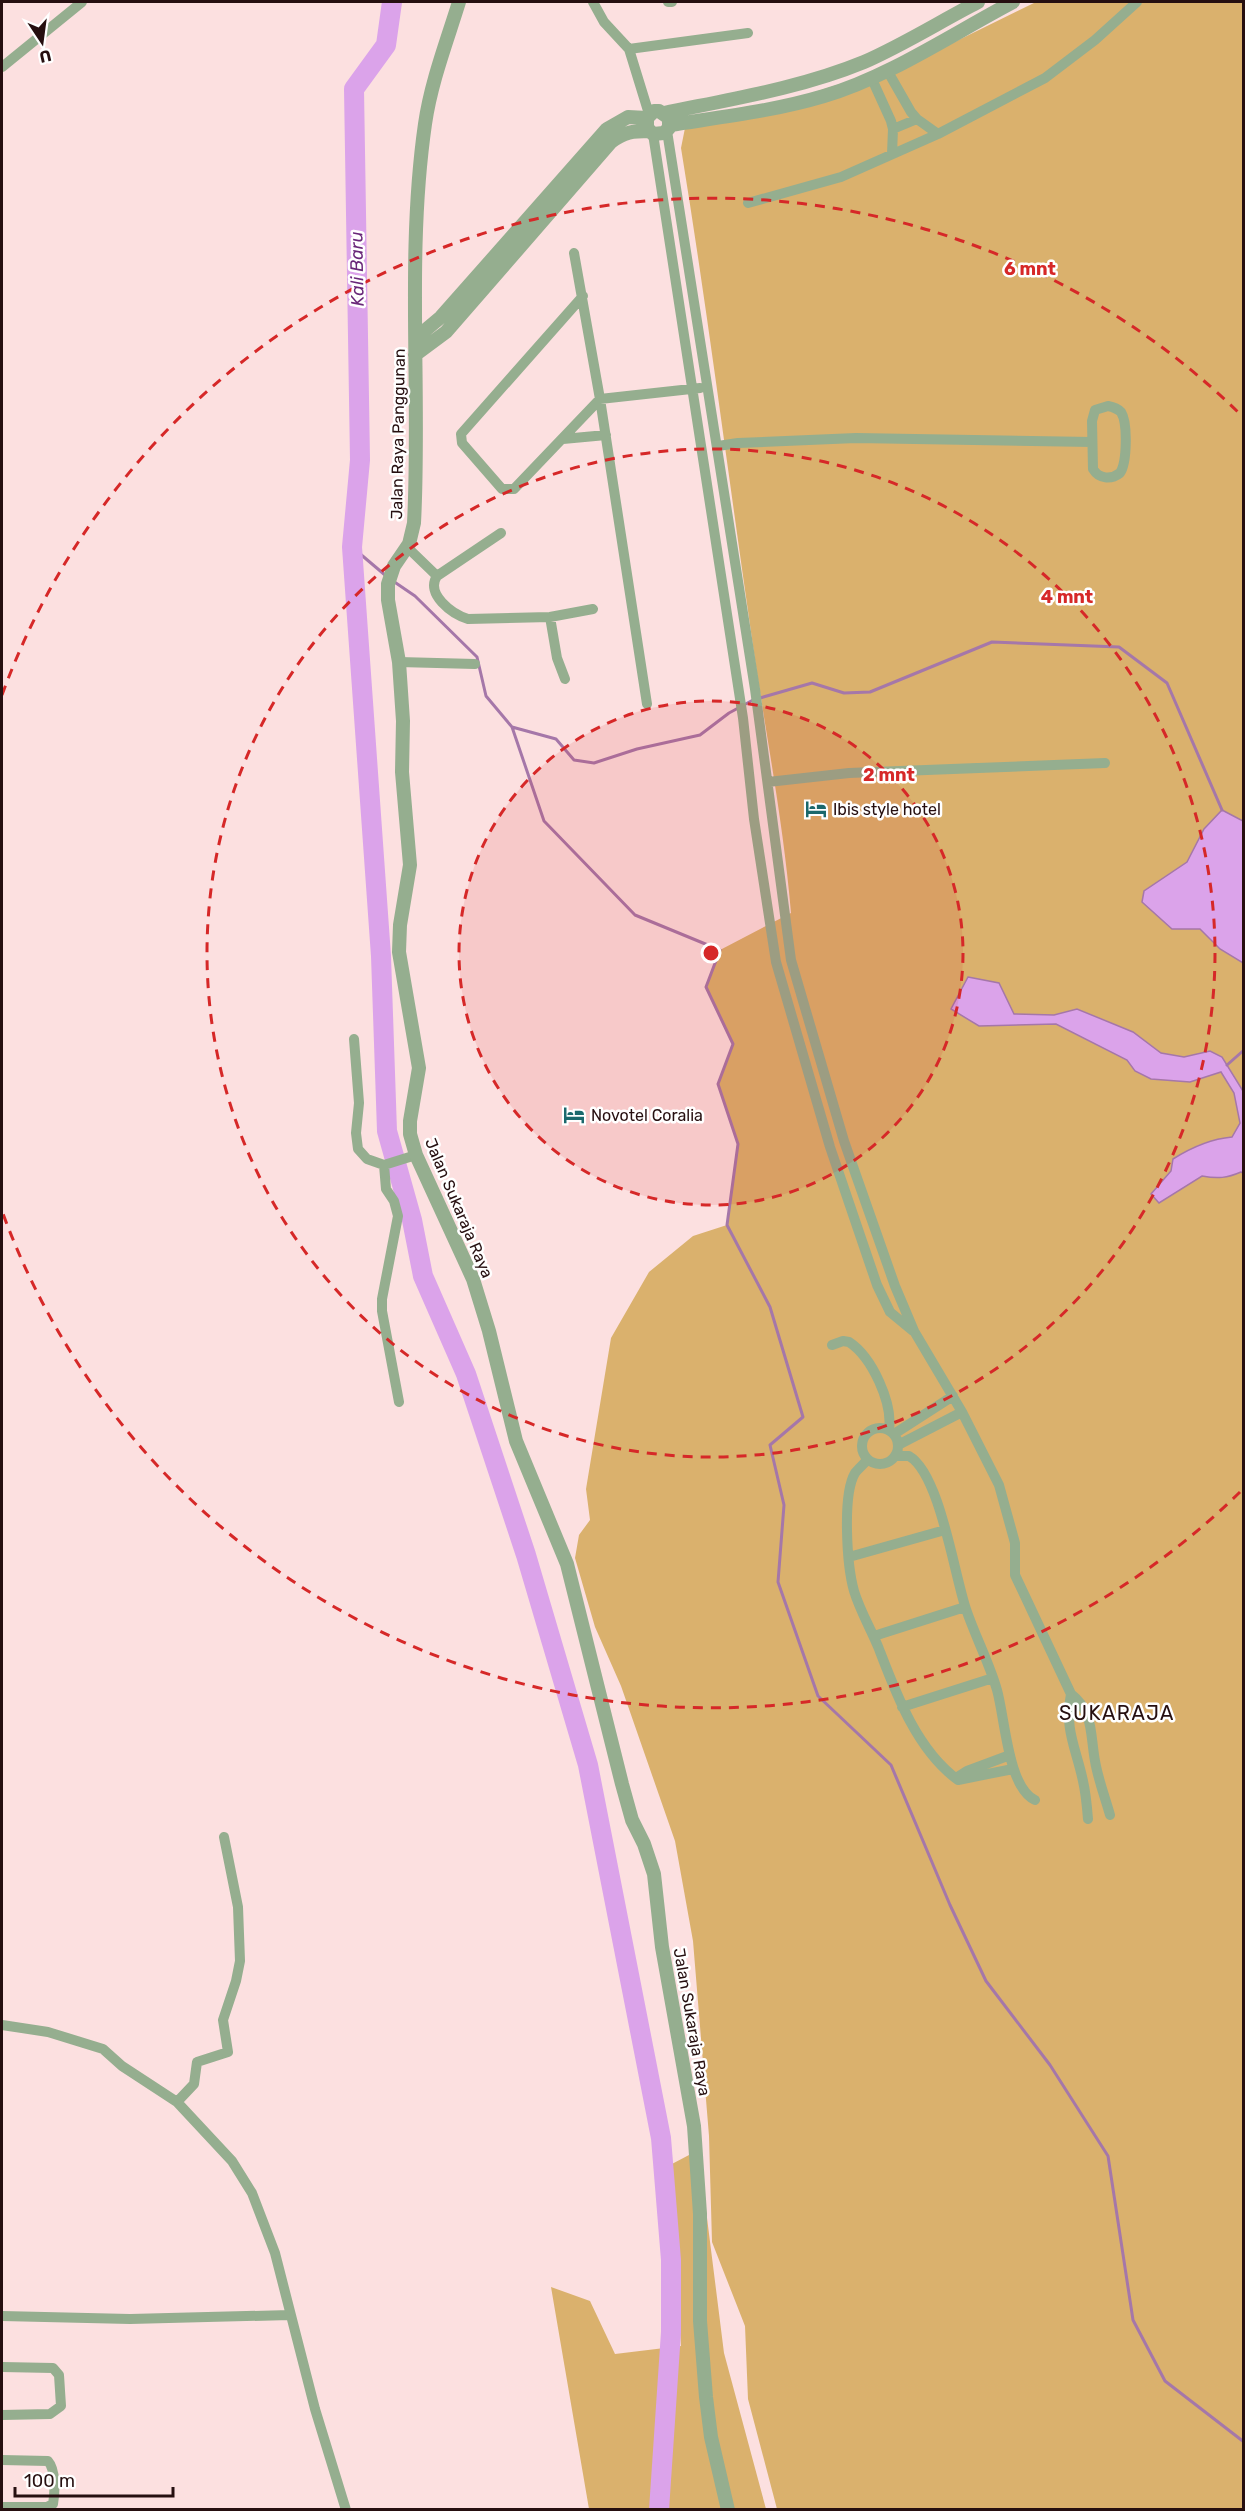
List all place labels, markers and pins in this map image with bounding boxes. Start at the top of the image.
hotel icon: Ibis style hotel [804,797,828,821]
place label: Ibis style hotel [833,800,941,819]
centre of rings [701,943,721,963]
hotel icon: Novotel Coralia [562,1103,586,1127]
place label: Novotel Coralia [591,1106,703,1125]

